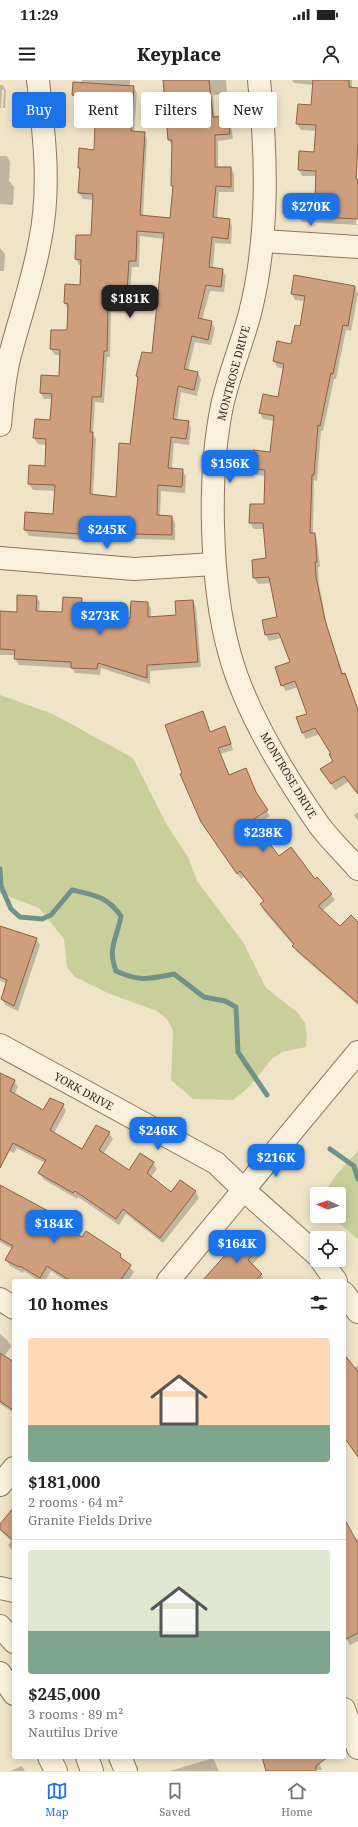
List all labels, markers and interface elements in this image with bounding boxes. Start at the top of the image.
text: 11:29 [20,4,58,24]
text: Keyplace [137,42,221,66]
icon: menu [16,43,38,65]
icon: person [320,43,342,65]
chip: Buy [12,92,66,128]
chip: Rent [74,92,133,128]
chip: Filters [141,92,211,128]
chip: New [219,92,277,128]
pin: $270K [283,193,339,227]
text: $270K [292,197,330,215]
pin: $181K [102,285,158,319]
text: $181K [111,289,149,307]
street label: MONTROSE DRIVE [213,324,253,422]
pin: $156K [202,450,258,484]
text: $156K [211,454,249,472]
pin: $245K [79,516,135,550]
text: $245K [88,520,126,538]
pin: $273K [72,602,128,636]
text: $273K [81,606,119,624]
street label: MONTROSE DRIVE [257,729,321,821]
pin: $238K [235,819,291,853]
text: $238K [244,823,282,841]
street label: YORK DRIVE [51,1068,117,1114]
pin: $246K [130,1117,186,1151]
text: $246K [139,1121,177,1139]
pin: $216K [248,1144,304,1178]
text: $216K [257,1148,295,1166]
north arrow [310,1187,346,1223]
map controls [310,1187,346,1267]
pin: $184K [26,1210,82,1244]
text: $184K [35,1214,73,1232]
pin: $164K [209,1230,265,1264]
button: locate [310,1231,346,1267]
text: $164K [218,1234,256,1252]
text: 10 homes [28,1292,108,1315]
icon: filters [308,1292,330,1314]
icon: home [143,1364,215,1436]
text: $181,000 [28,1470,100,1493]
text: 2 rooms · 64 m² [28,1493,123,1511]
text: Granite Fields Drive [28,1511,152,1529]
icon: home [143,1576,215,1648]
text: $245,000 [28,1682,100,1705]
text: 3 rooms · 89 m² [28,1705,123,1723]
text: Nautilus Drive [28,1723,118,1741]
tab: Map [45,1780,69,1819]
tab: Saved [159,1780,191,1819]
tab: Home [281,1780,313,1819]

